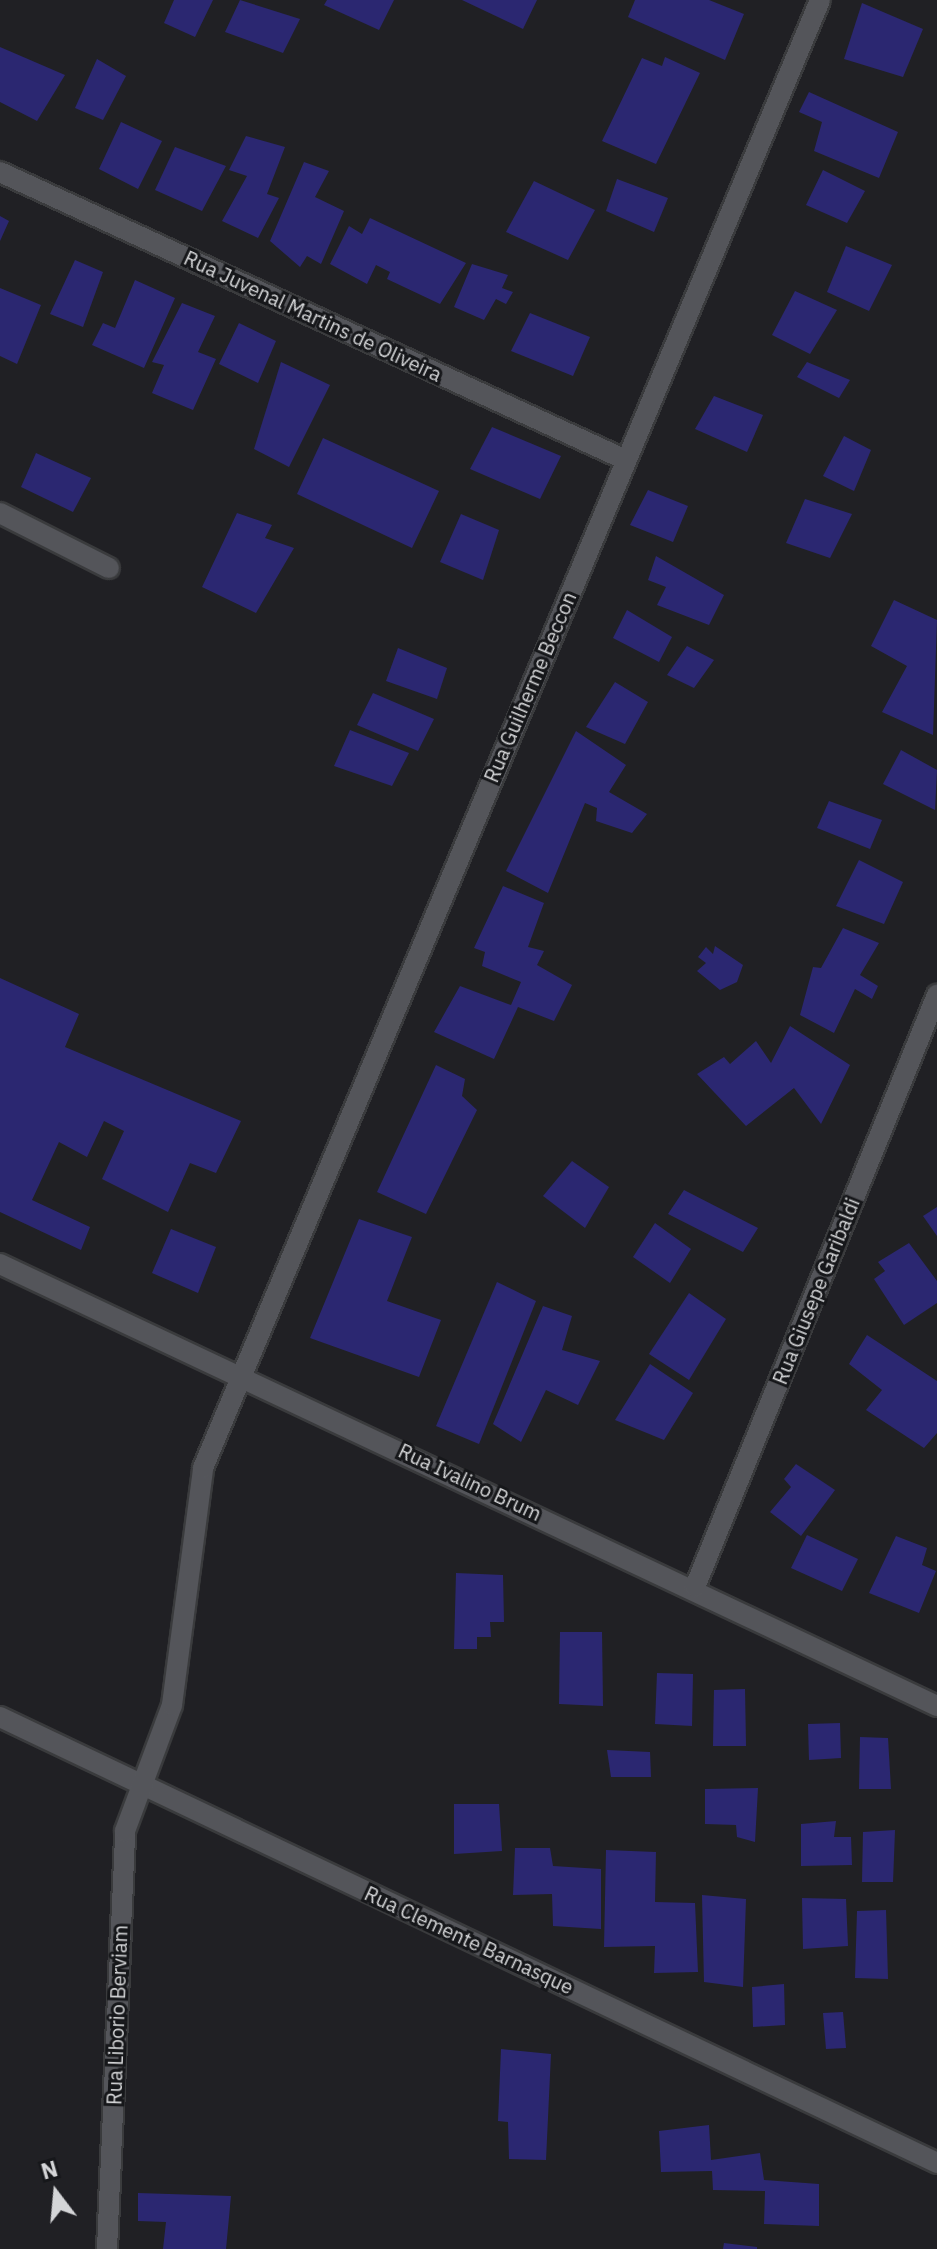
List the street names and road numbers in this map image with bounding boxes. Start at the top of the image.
street label: Rua Juvenal Martins de Oliveira [180,246,446,386]
street label: Rua Guilherme Beccon [479,588,581,786]
street label: Rua Giusepe Garibaldi [768,1194,864,1388]
street label: Rua Ivalino Brum [395,1438,545,1526]
street label: Rua Clemente Barnasque [361,1881,577,1999]
street label: Rua Liborio Berviam [102,1925,132,2105]

